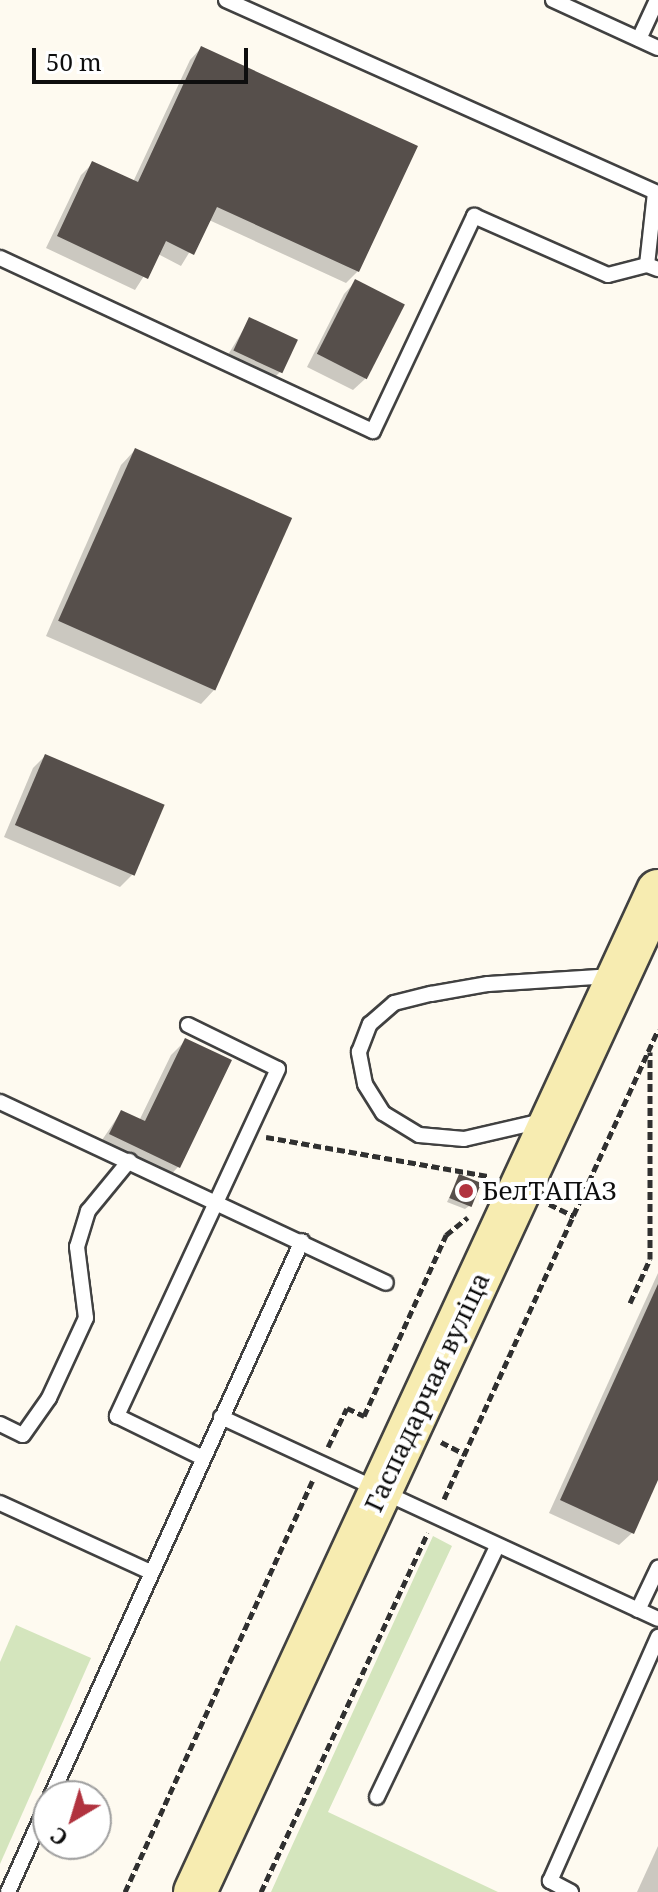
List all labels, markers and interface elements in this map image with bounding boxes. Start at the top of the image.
scale bar [36,32,252,82]
text: 50 m [46,45,102,78]
place label: БелТАПАЗ [482,1175,617,1207]
marker: БелТАПАЗ [457,1182,475,1200]
street label: Гаспадарчая вуліца [358,1267,496,1517]
north arrow [32,1780,112,1860]
text: С [44,1821,73,1854]

